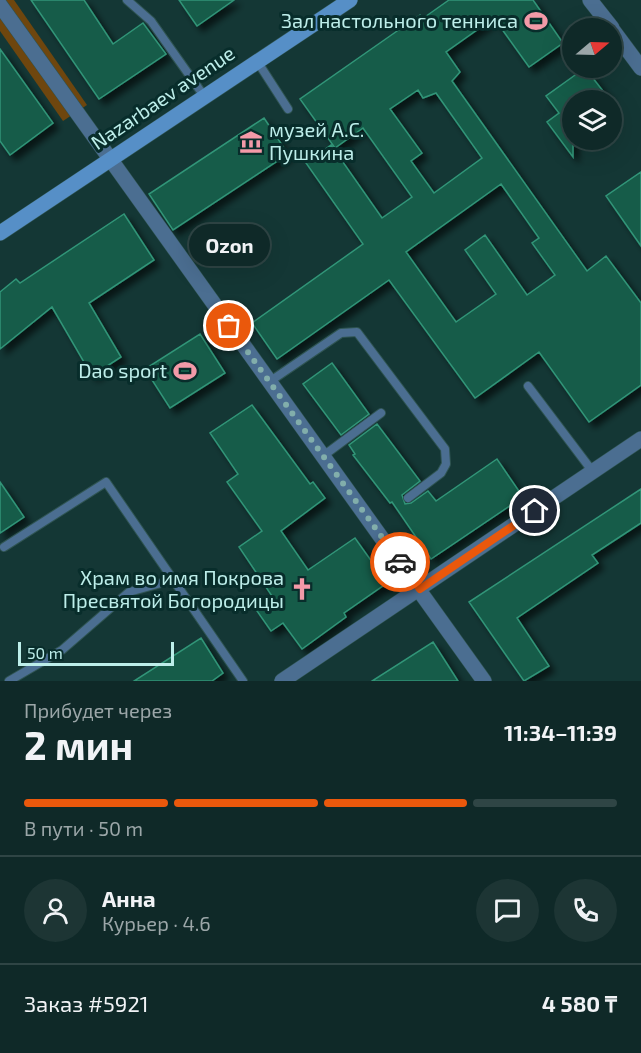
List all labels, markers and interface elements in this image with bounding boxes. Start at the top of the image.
place label: Зал настольного тенниса [281,8,518,32]
sports icon: Зал настольного тенниса [523,8,549,34]
north arrow [562,18,622,78]
map controls [562,18,622,150]
street label: Nazarbaev avenue [86,40,239,154]
button: layers [562,90,622,150]
place label: музей А.С. Пушкина [269,117,364,165]
museum icon: музей А.С. Пушкина [238,129,264,155]
callout: Ozon [188,224,270,266]
text: Ozon [205,233,254,257]
pin [203,300,254,351]
icon: bag [212,309,245,342]
place label: Dao sport [78,358,167,382]
sports icon: Dao sport [172,358,198,384]
pin [509,485,560,536]
icon: home [518,494,551,527]
courier [370,532,430,592]
icon: car [384,546,417,579]
place label: Храм во имя Покрова Пресвятой Богородицы [63,565,284,612]
church icon: Храм во имя Покрова Пресвятой Богородицы [289,576,315,602]
scale bar [18,639,174,666]
text: 50 m [27,643,63,662]
text: Прибудет через [24,698,172,722]
text: 11:34–11:39 [504,719,617,745]
text: 2 мин [24,721,133,768]
text: В пути · 50 m [24,816,143,840]
button: person [24,879,87,942]
button: chat [476,879,539,942]
button: phone [554,879,617,942]
text: Анна [102,885,156,911]
text: Курьер · 4.6 [102,911,211,935]
text: Заказ #5921 [24,990,149,1016]
text: 4 580 ₸ [542,990,617,1016]

